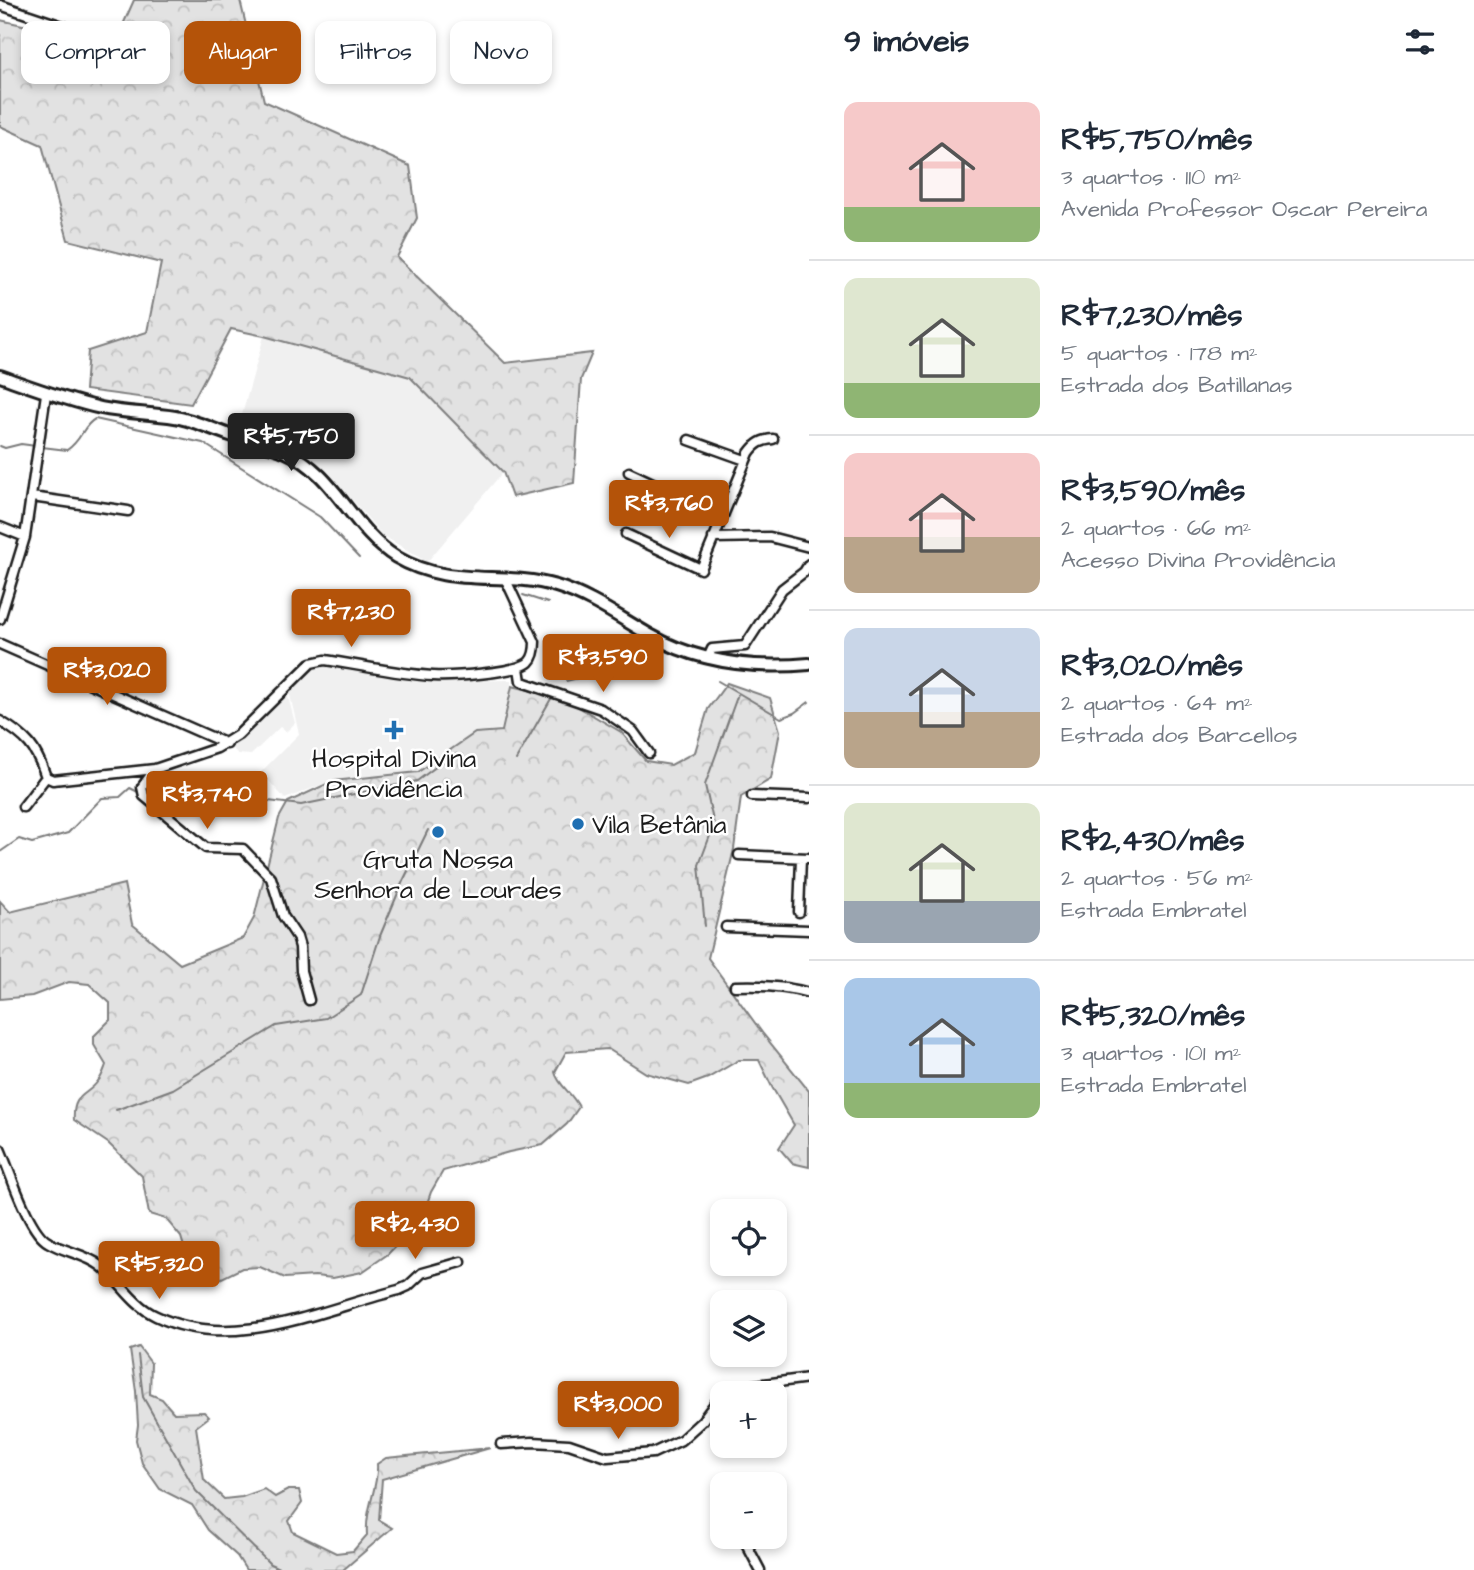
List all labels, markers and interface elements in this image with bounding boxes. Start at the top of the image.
chip: Comprar [21,21,170,84]
chip: Alugar [184,21,301,84]
chip: Filtros [315,21,436,84]
chip: Novo [450,21,552,84]
text: 9 imóveis [844,21,969,63]
icon: filters [1401,23,1439,61]
text: R$5,750/mês [1061,119,1253,161]
icon: home [900,130,984,214]
text: 3 quartos · 110 m² [1061,161,1241,193]
text: Avenida Professor Oscar Pereira [1061,193,1427,225]
text: R$7,230/mês [1061,295,1243,337]
icon: home [900,306,984,390]
text: 5 quartos · 178 m² [1061,337,1258,369]
text: Estrada dos Batillanas [1061,369,1293,401]
pin: R$5,750 [226,414,356,473]
text: R$5,750 [244,420,338,452]
text: R$3,590/mês [1061,470,1245,512]
pin: R$3,760 [604,480,734,540]
icon: home [900,481,984,565]
text: R$3,760 [625,487,713,519]
text: 2 quartos · 66 m² [1061,512,1251,544]
text: Acesso Divina Providência [1061,544,1335,576]
pin: R$7,230 [286,590,416,649]
text: R$7,230 [308,596,394,628]
pin: R$3,590 [538,634,668,694]
text: R$3,590 [559,641,647,673]
text: R$3,020/mês [1061,645,1243,687]
pin: R$3,020 [42,648,172,707]
text: R$3,020 [63,654,151,686]
icon: home [900,656,984,740]
text: 2 quartos · 64 m² [1061,687,1253,719]
text: Estrada dos Barcellos [1061,719,1298,751]
marker: Hospital Divina Providência [384,720,404,740]
place label: Hospital Divina Providência [312,741,476,807]
pin: R$3,740 [142,772,272,831]
text: R$3,740 [162,778,252,810]
place label: Vila Betânia [592,807,726,843]
marker: Vila Betânia [570,816,586,832]
text: R$2,430/mês [1061,820,1245,862]
marker: Gruta Nossa Senhora de Lourdes [430,824,446,840]
icon: home [900,831,984,915]
place label: Gruta Nossa Senhora de Lourdes [314,842,562,908]
text: 2 quartos · 56 m² [1061,862,1253,894]
text: Estrada Embratel [1061,894,1247,926]
text: R$5,320/mês [1061,995,1245,1037]
icon: home [900,1006,984,1090]
text: 3 quartos · 101 m² [1061,1037,1241,1069]
text: Estrada Embratel [1061,1069,1247,1101]
map controls [710,1199,787,1549]
button: locate [710,1199,787,1276]
pin: R$2,430 [350,1202,480,1261]
text: R$2,430 [371,1208,459,1240]
pin: R$5,320 [94,1242,224,1301]
text: R$5,320 [115,1248,203,1280]
button: layers [710,1290,787,1367]
button: + [710,1381,787,1458]
pin: R$3,000 [553,1382,683,1441]
text: R$3,000 [574,1388,662,1420]
button: − [710,1472,787,1549]

